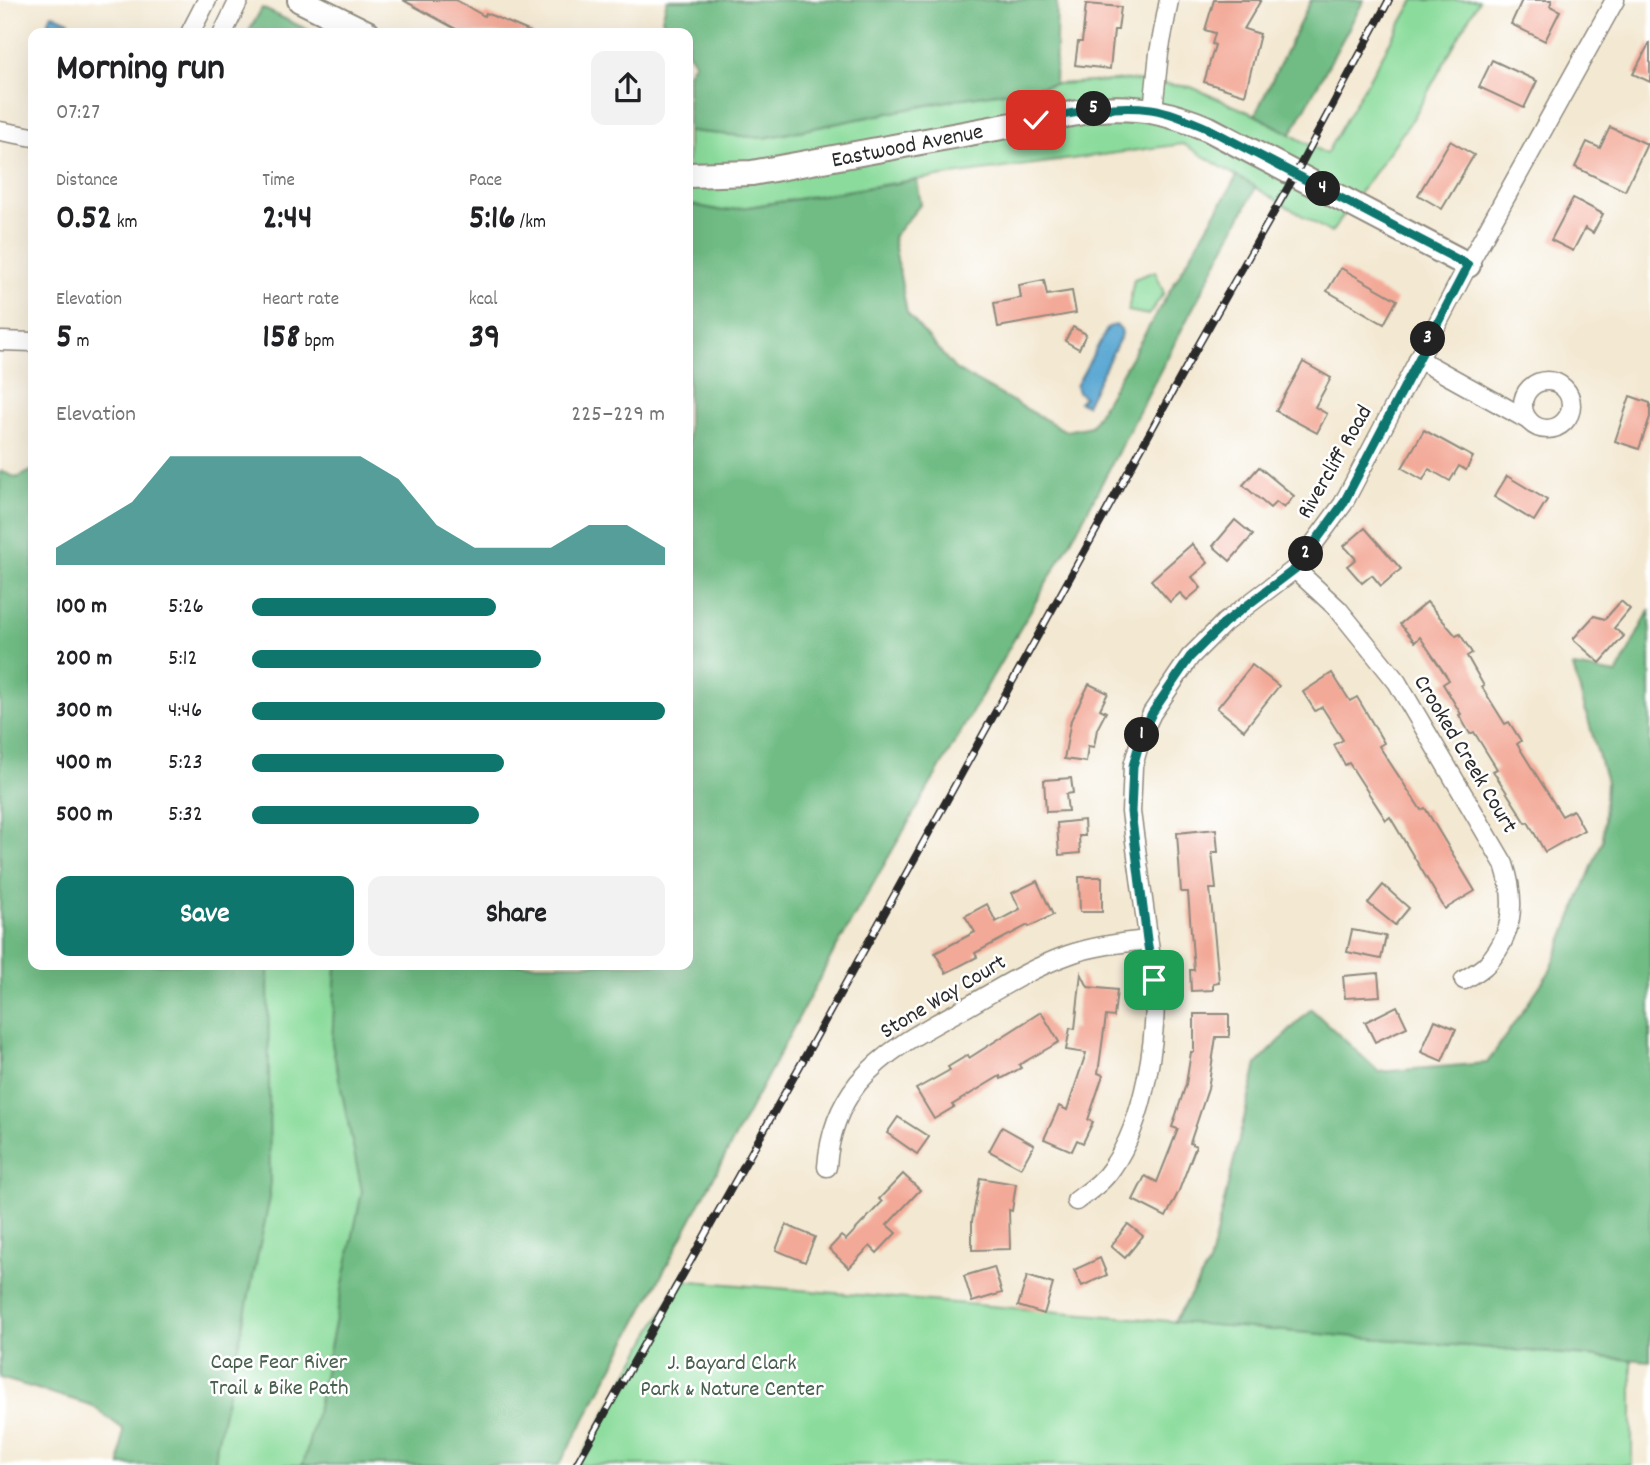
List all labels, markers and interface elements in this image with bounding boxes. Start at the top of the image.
text: Morning run [56,43,225,98]
button: share [591,51,665,125]
pin [1006,90,1066,150]
pin: 5 [1076,92,1112,126]
text: 5 [1089,95,1098,122]
text: 07:27 [56,97,100,130]
icon: check [1017,101,1055,139]
street label: Eastwood Avenue [829,117,986,178]
text: Distance [56,168,118,195]
text: Time [262,168,295,195]
text: Pace [469,168,502,195]
pin: 4 [1306,172,1340,206]
text: 4 [1319,175,1326,202]
text: 0.52 [56,195,112,245]
text: 2:44 [262,195,312,245]
text: 5:16 [469,195,516,245]
text: km [112,210,138,237]
text: /km [516,210,546,237]
text: Elevation [56,287,122,314]
text: Heart rate [262,287,339,314]
text: kcal [469,287,498,314]
text: 5 [56,314,72,364]
text: 158 [262,314,300,364]
text: 39 [469,314,500,364]
pin: 3 [1410,322,1446,356]
text: 3 [1423,325,1432,352]
text: m [72,329,90,356]
text: bpm [300,329,335,356]
text: Elevation [56,399,136,432]
text: 225–229 m [571,399,665,432]
street label: Rivercliff Road [1290,400,1382,526]
pin: 2 [1288,536,1324,572]
text: 2 [1301,540,1310,567]
text: 100 m [56,591,107,624]
text: 5:26 [168,591,204,624]
text: 200 m [56,643,112,676]
text: 5:12 [168,643,198,676]
street label: Crooked Creek Court [1404,669,1524,840]
text: 300 m [56,695,112,728]
text: 4:46 [168,695,202,728]
pin: 1 [1124,718,1160,752]
text: 1 [1139,721,1144,748]
text: 400 m [56,747,112,780]
text: 5:23 [168,747,203,780]
text: 500 m [56,799,113,832]
text: 5:32 [168,799,203,832]
button: Save [56,876,354,956]
button: Share [368,876,665,956]
street label: Stone Way Court [874,947,1013,1049]
pin [1124,950,1184,1010]
icon: arrive [1135,961,1173,999]
park label: Cape Fear River Trail & Bike Path [209,1347,349,1406]
park label: J. Bayard Clark Park & Nature Center [640,1348,824,1407]

